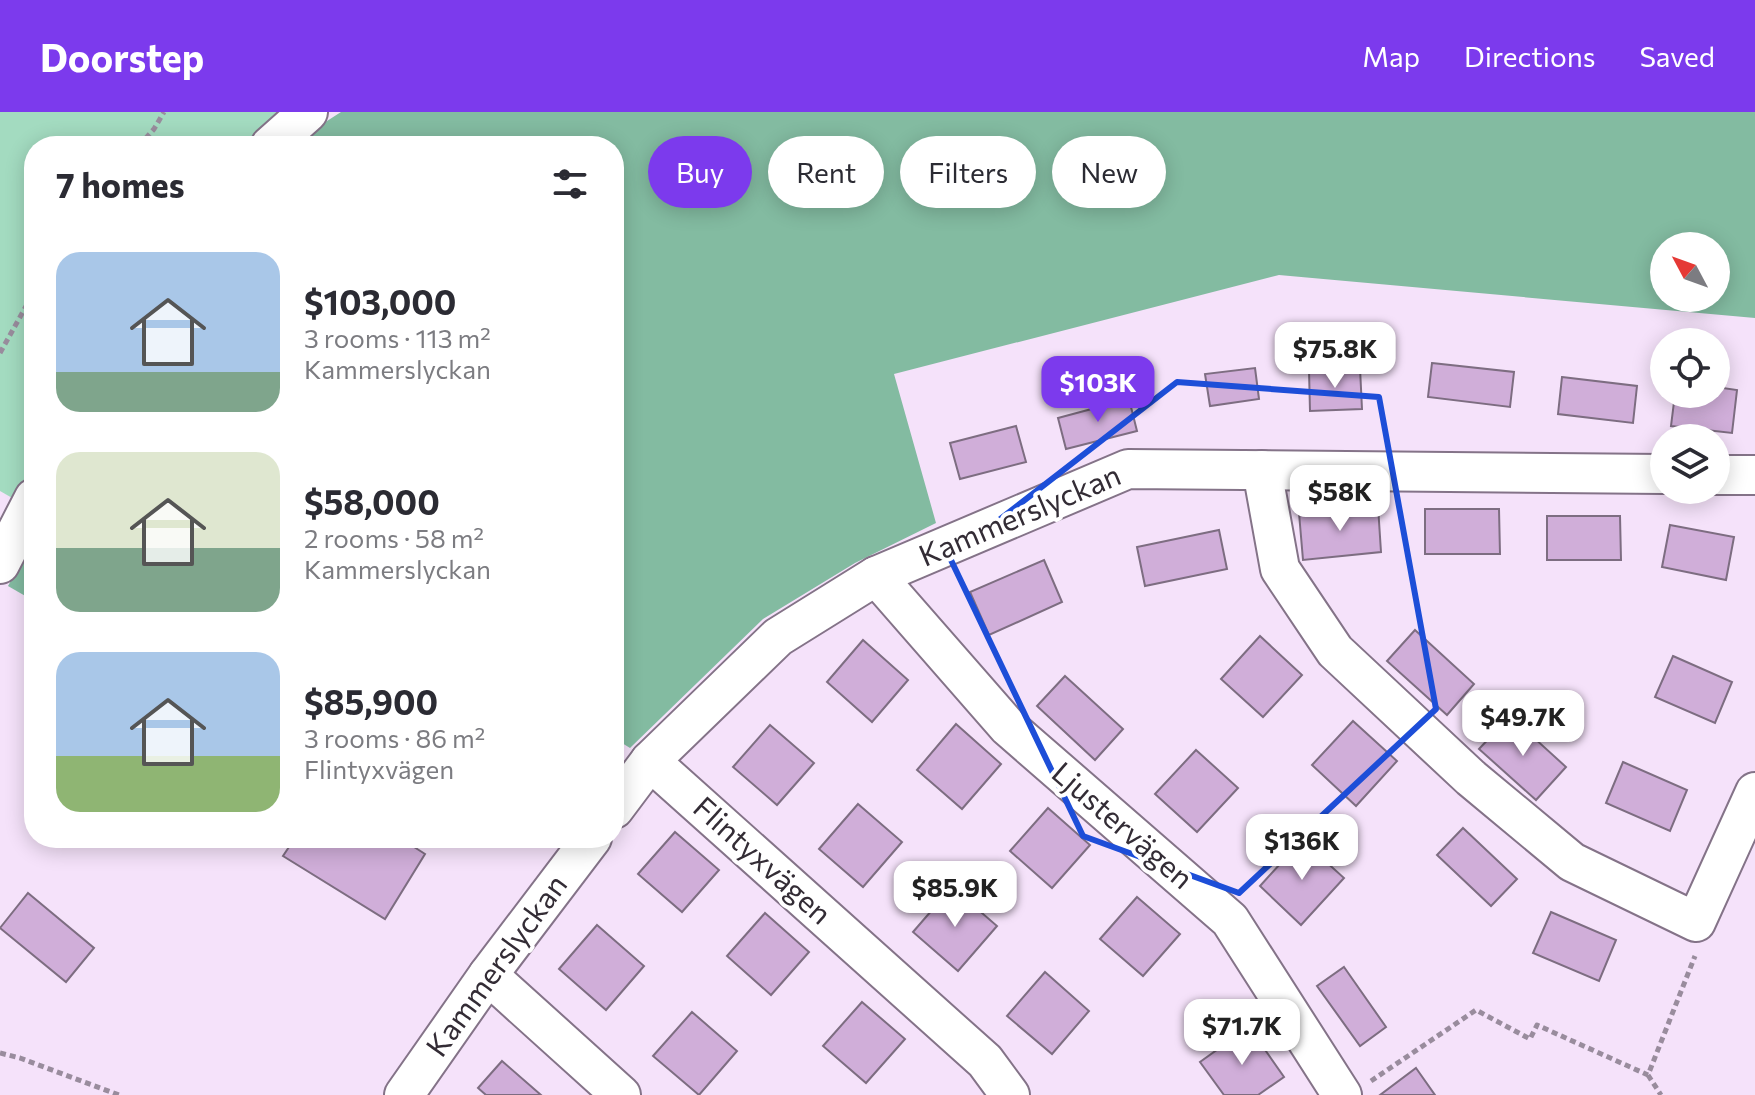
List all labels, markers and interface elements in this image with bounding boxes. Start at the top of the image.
text: Doorstep [40,33,204,80]
text: Map [1362,39,1420,73]
text: Directions [1464,39,1595,73]
text: Saved [1639,39,1715,73]
chip: Buy [648,136,752,208]
chip: Rent [768,136,884,208]
chip: Filters [900,136,1036,208]
chip: New [1052,136,1166,208]
icon: filters [548,162,592,206]
text: 7 homes [56,163,185,205]
north arrow [1650,232,1730,312]
map controls [1650,232,1730,504]
text: $103,000 [304,280,456,322]
icon: home [120,284,216,380]
text: 3 rooms · 113 m² [304,322,491,353]
pin: $75.8K [1270,322,1400,390]
button: locate [1650,328,1730,408]
text: $75.8K [1293,332,1377,363]
text: Kammerslyckan [304,353,491,384]
pin: $103K [1042,356,1154,424]
text: $103K [1059,366,1137,397]
button: layers [1650,424,1730,504]
street label: Kammerslyckan [913,455,1126,573]
pin: $58K [1293,465,1387,533]
text: $58K [1308,475,1372,506]
text: $58,000 [304,480,440,522]
icon: home [120,484,216,580]
text: 2 rooms · 58 m² [304,522,484,553]
text: Kammerslyckan [304,553,491,584]
text: $85,900 [304,680,438,722]
icon: home [120,684,216,780]
pin: $49.7K [1458,690,1588,758]
text: $49.7K [1480,700,1566,731]
text: 3 rooms · 86 m² [304,722,485,753]
text: Flintyxvägen [304,753,454,784]
street label: Ljustervägen [1046,753,1202,895]
street label: Flintyxvägen [687,787,840,931]
pin: $136K [1246,814,1358,882]
text: $136K [1264,824,1340,855]
pin: $85.9K [890,861,1020,929]
street label: Kammerslyckan [417,866,573,1063]
text: $85.9K [912,871,998,902]
pin: $71.7K [1177,999,1307,1067]
text: $71.7K [1202,1009,1282,1040]

